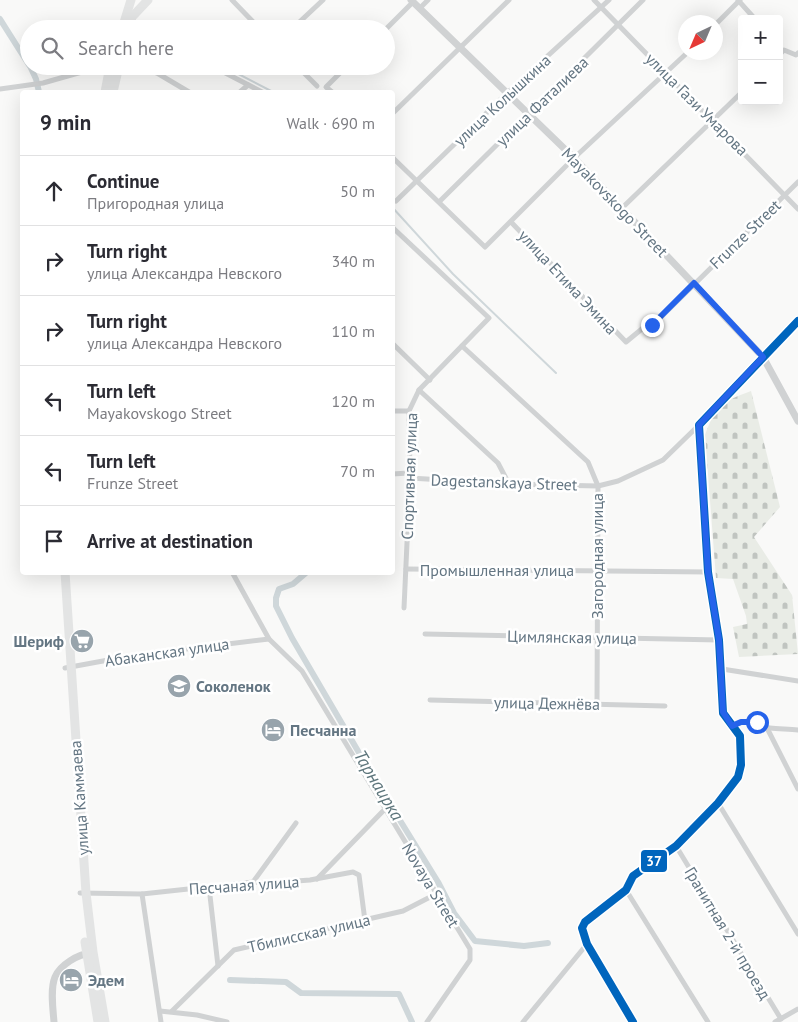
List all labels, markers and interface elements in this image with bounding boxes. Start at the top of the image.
north arrow [678,15,723,60]
map controls [738,15,783,105]
button: + [738,15,783,60]
search box [20,20,395,75]
icon: search [38,34,66,62]
text: Search here [78,36,174,60]
street label: улица Гази Умарова [641,48,753,160]
street label: улица Колышкина [449,50,555,150]
street label: улица Фаталиева [492,52,592,150]
button: − [738,60,783,105]
text: 9 min [40,109,91,136]
text: Walk · 690 m [286,113,375,133]
street label: Mayakovskogo Street [558,143,673,261]
text: Continue [87,169,159,193]
icon: ahead [40,177,68,205]
text: 50 m [340,181,375,201]
text: Пригородная улица [87,193,224,213]
street label: Frunze Street [705,195,785,273]
street label: улица Етима Эмина [514,225,622,339]
text: Turn right [87,239,167,263]
icon: right [40,247,68,275]
text: 340 m [332,251,375,271]
text: улица Александра Невского [87,263,282,283]
text: Turn right [87,309,167,333]
route end [641,314,664,337]
icon: right [40,317,68,345]
text: 110 m [332,321,375,341]
text: улица Александра Невского [87,333,282,353]
text: Turn left [87,379,156,403]
icon: left [40,387,68,415]
text: 120 m [332,391,375,411]
text: Mayakovskogo Street [87,403,232,423]
street label: Спортивная улица [397,412,421,540]
text: Turn left [87,449,156,473]
icon: left [40,457,68,485]
text: 70 m [340,461,375,481]
street label: Dagestanskaya Street [430,469,578,495]
text: Frunze Street [87,473,178,493]
street label: Загородная улица [587,493,607,619]
icon: arrive [40,527,68,555]
text: Arrive at destination [87,529,253,553]
street label: Промышленная улица [420,560,574,580]
street label: Цимлянская улица [507,626,637,648]
supermarket icon: Шериф [69,628,95,654]
place label: Шериф [14,631,64,651]
street label: Абаканская улица [103,633,231,671]
school or university icon: Соколенок [166,673,192,699]
place label: Соколенок [196,676,271,696]
street label: улица Дежнёва [494,692,600,714]
route start [746,711,769,734]
hotel icon: Песчанна [260,717,286,743]
place label: Песчанна [290,720,356,740]
street label: улица Каммаева [65,740,93,856]
water label: Тарнаирка [349,745,409,825]
street label: Novaya Street [398,839,464,931]
line badge: 37 [640,849,668,873]
text: 37 [646,852,662,870]
street label: Гранитная 2-й проезд [680,863,776,1003]
street label: Песчаная улица [188,871,300,899]
street label: Тбилисская улица [246,909,372,957]
hotel icon: Эдем [58,967,84,993]
place label: Эдем [88,970,125,990]

